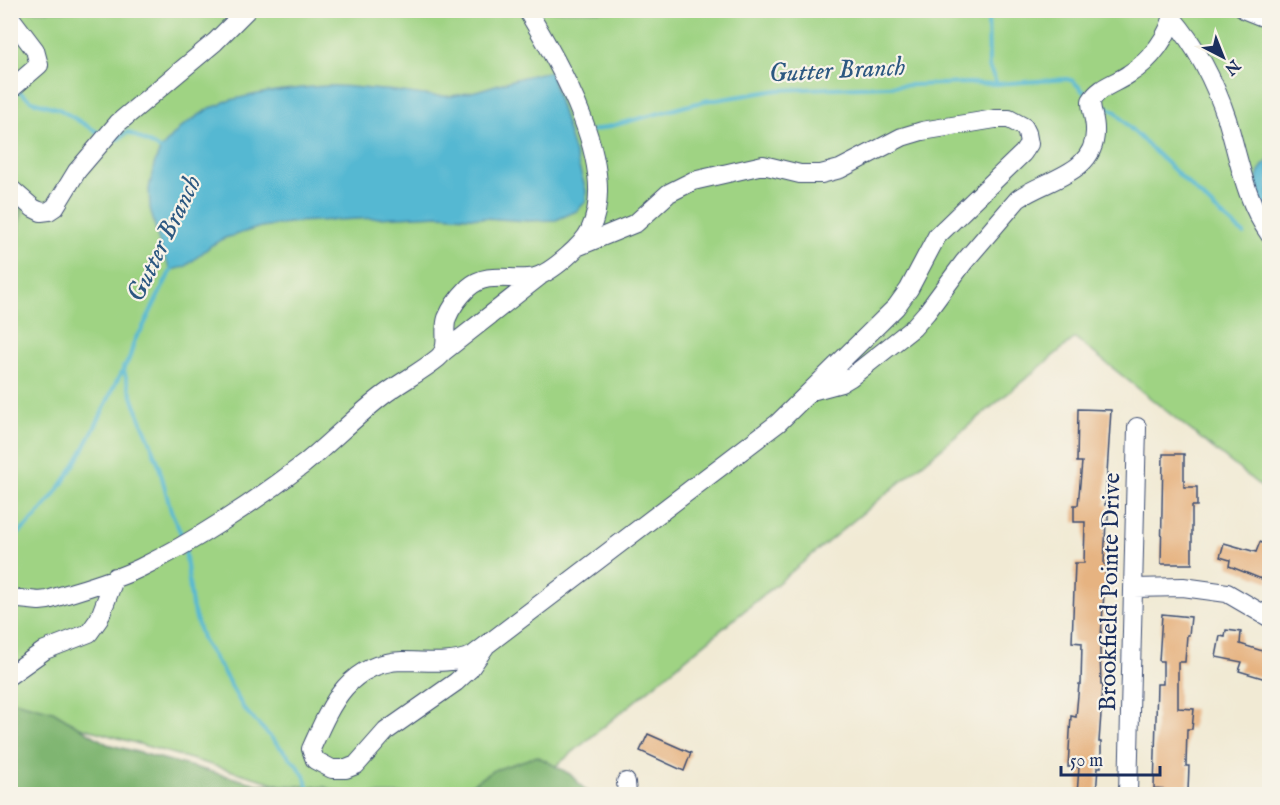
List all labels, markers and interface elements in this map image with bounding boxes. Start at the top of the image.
north arrow [1193,27,1253,87]
water label: Gutter Branch [768,50,906,91]
text: N [1220,54,1244,79]
water label: Gutter Branch [120,170,209,307]
street label: Brookfield Pointe Drive [1093,472,1128,712]
scale bar [1061,739,1160,777]
text: 50 m [1070,750,1103,773]

